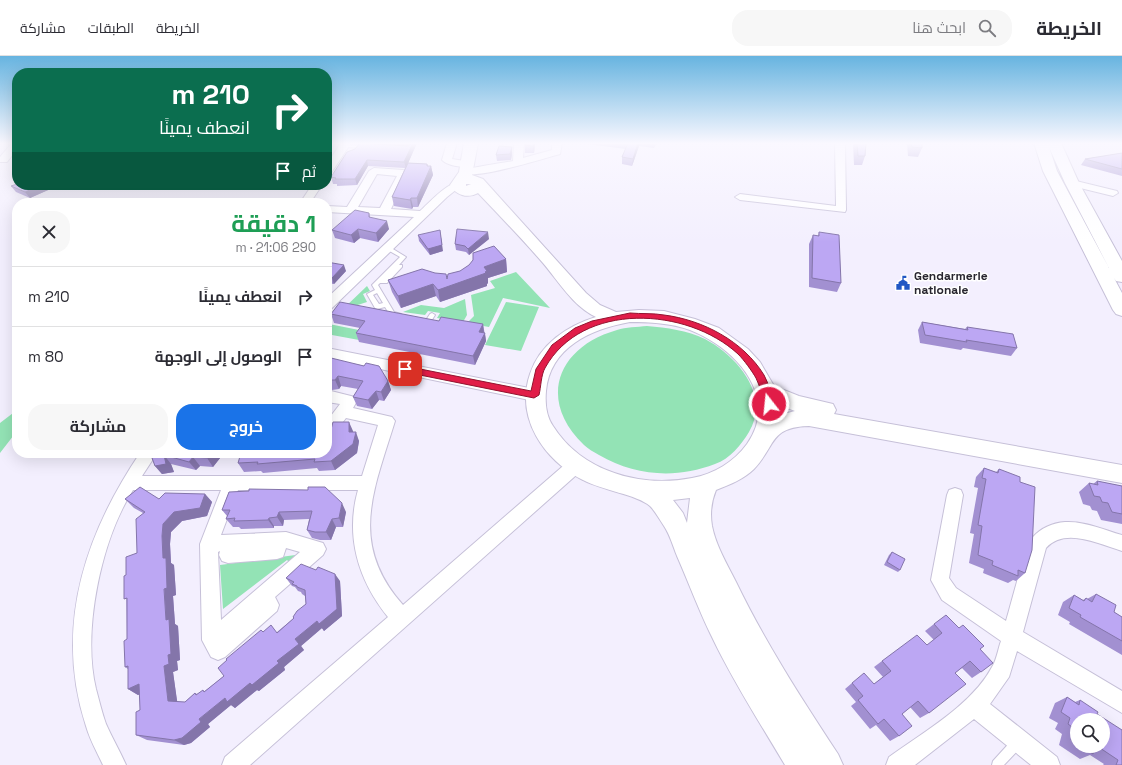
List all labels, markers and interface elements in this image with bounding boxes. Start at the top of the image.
search box [732,10,1012,46]
text: الخريطة [1036,16,1102,41]
icon: search [976,17,998,39]
text: ابحث هنا [912,18,966,37]
text: مشاركة [20,19,66,37]
text: الطبقات [88,19,134,37]
text: الخريطة [156,19,200,37]
text: 210 m [172,76,250,112]
icon: right [264,84,316,136]
text: انعطف يمينًا [159,116,250,139]
icon: arrive [272,160,294,182]
text: ثم [302,162,316,181]
text: 1 دقيقة [231,208,316,239]
button: close [28,211,70,253]
text: 290 m · 21:06 [235,239,316,256]
place label: Gendarmerie nationale [914,268,988,298]
public building icon: Gendarmerie nationale [895,275,911,291]
icon: right [294,286,316,308]
text: 210 m [28,287,70,306]
text: انعطف يمينًا [198,287,282,306]
icon: arrive [294,346,316,368]
text: 80 m [28,347,64,366]
text: الوصول إلى الوجهة [155,347,282,366]
pin [388,352,422,386]
icon: arrive [394,358,416,380]
position arrow [748,383,790,425]
button: مشاركة [28,404,168,450]
button: خروج [176,404,316,450]
map controls [1070,713,1110,753]
button: search [1070,713,1110,753]

